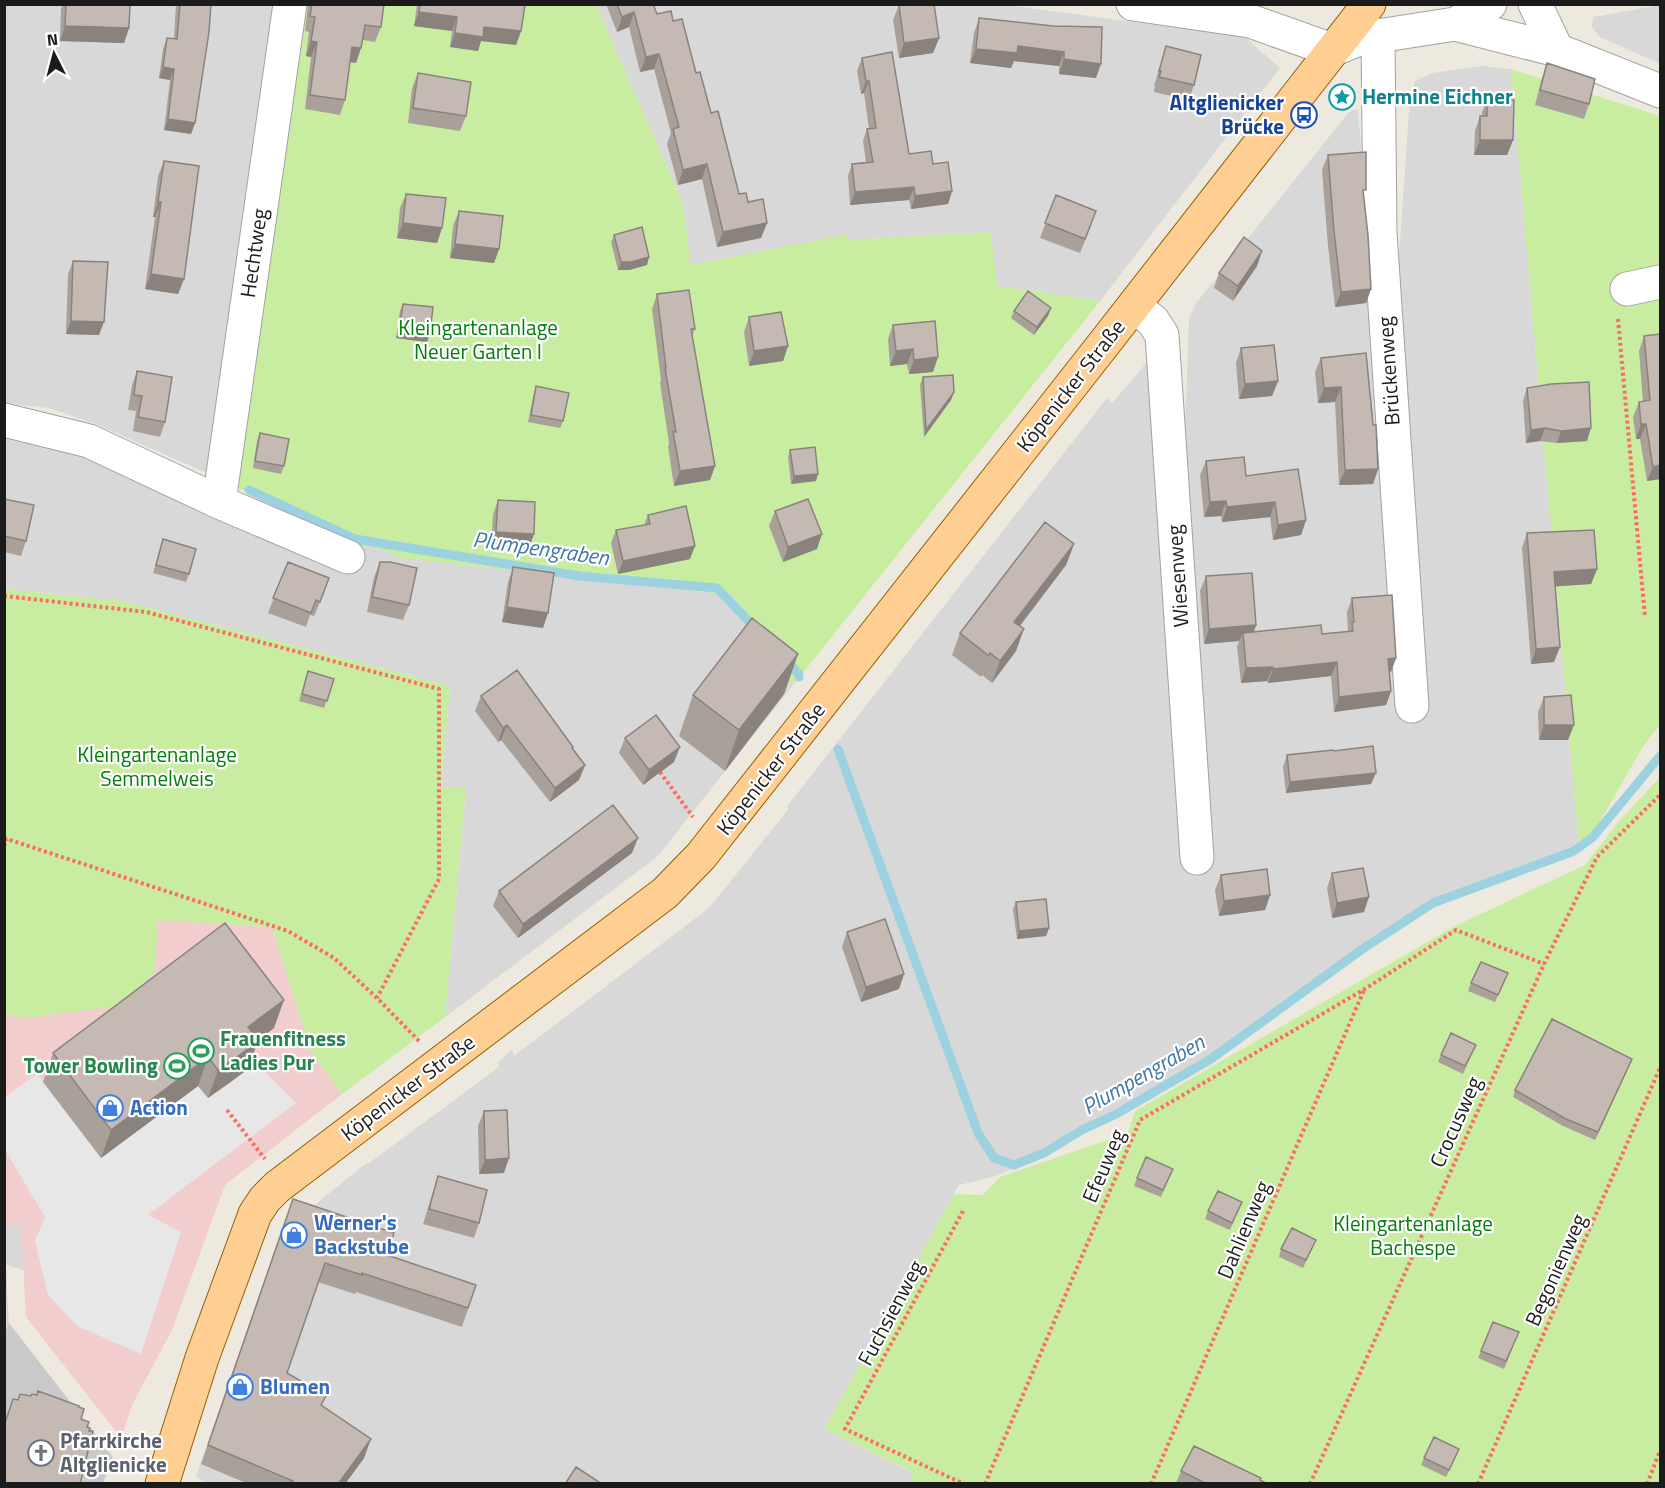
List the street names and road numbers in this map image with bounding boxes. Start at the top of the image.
street label: Hechtweg [231,206,275,300]
street label: Köpenicker Straße [1008,312,1132,459]
street label: Brückenweg [1368,315,1408,427]
street label: Wiesenweg [1157,524,1197,628]
street label: Köpenicker Straße [708,695,832,842]
street label: Köpenicker Straße [334,1026,481,1148]
street label: Crocusweg [1421,1071,1489,1172]
street label: Efeuweg [1073,1124,1133,1207]
street label: Dahlienweg [1208,1175,1278,1284]
street label: Begonienweg [1516,1208,1594,1331]
street label: Fuchsienweg [849,1254,931,1371]

